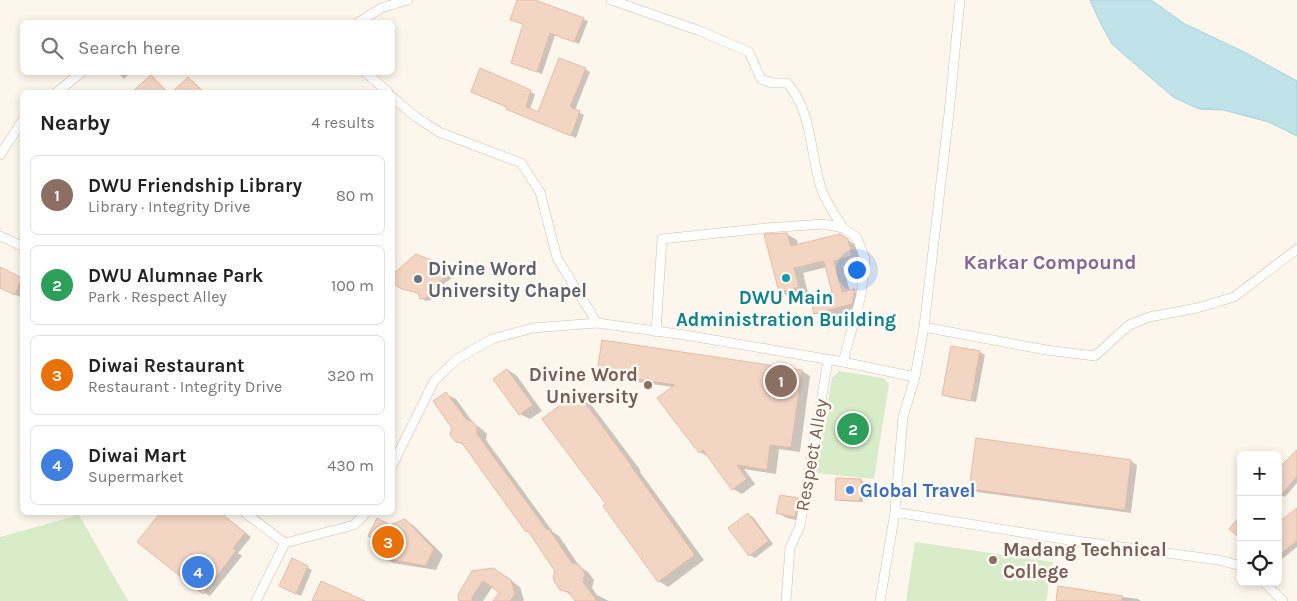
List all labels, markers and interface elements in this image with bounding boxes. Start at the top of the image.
search box [20,20,395,75]
icon: search [38,34,66,62]
text: Search here [78,37,180,59]
text: Nearby [40,111,110,135]
text: 4 results [311,113,375,132]
text: DWU Friendship Library [88,175,302,197]
text: 1 [54,186,60,205]
text: 80 m [336,186,374,205]
text: Library · Integrity Drive [88,197,251,216]
district label: Karkar Compound [964,251,1136,274]
your location [844,257,870,283]
place label: Divine Word University Chapel [428,258,587,302]
text: DWU Alumnae Park [88,265,263,287]
marker: DWU Main Administration Building [780,272,792,284]
marker: Divine Word University Chapel [412,273,424,285]
text: 2 [52,276,62,295]
text: 100 m [331,276,374,295]
text: Park · Respect Alley [88,287,227,306]
place label: DWU Main Administration Building [676,287,896,331]
text: Diwai Restaurant [88,355,245,377]
pin: 1 [765,362,797,400]
place label: Divine Word University [529,364,638,408]
text: 3 [52,366,62,385]
text: 320 m [327,366,374,385]
text: Restaurant · Integrity Drive [88,377,282,396]
marker: Divine Word University [642,379,654,391]
street label: Respect Alley [791,397,833,513]
pin: 2 [837,410,869,448]
text: Diwai Mart [88,445,187,467]
map controls [1237,451,1282,586]
button: + [1237,451,1282,496]
text: 4 [52,456,62,475]
text: 430 m [327,456,374,475]
text: Supermarket [88,467,184,486]
place label: Global Travel [860,480,976,502]
marker: Global Travel [844,484,856,496]
button: − [1237,496,1282,541]
pin: 3 [372,523,404,561]
place label: Madang Technical College [1003,539,1167,583]
button: locate [1237,541,1282,586]
pin: 4 [182,553,214,591]
marker: Madang Technical College [987,554,999,566]

